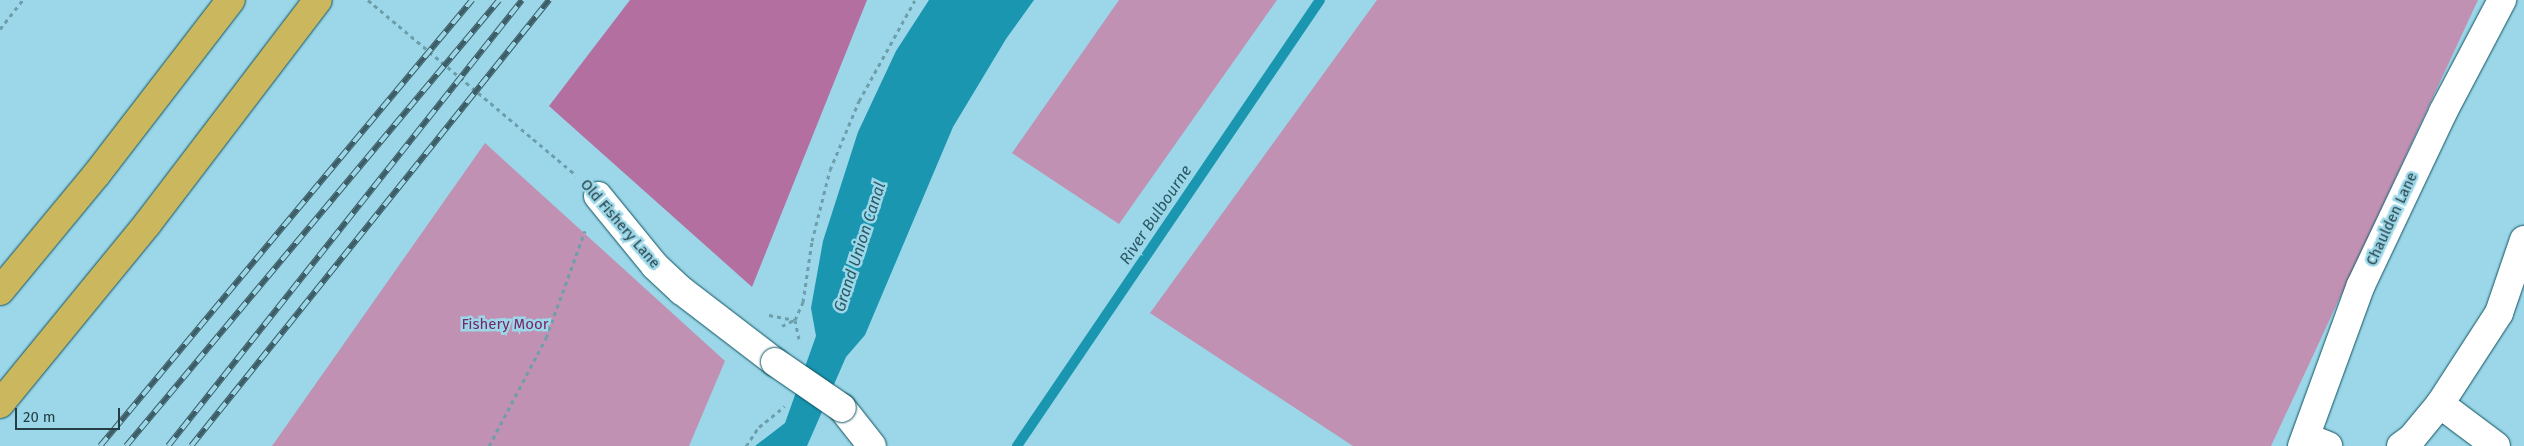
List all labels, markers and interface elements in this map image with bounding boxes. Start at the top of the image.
water label: River Bulbourne [1116,162,1196,268]
street label: Chaulden Lane [2363,170,2421,268]
street label: Old Fishery Lane [576,176,664,272]
water label: Grand Union Canal [830,180,890,314]
park label: Fishery Moor [461,316,549,334]
scale bar [18,398,122,430]
text: 20 m [23,408,56,426]

